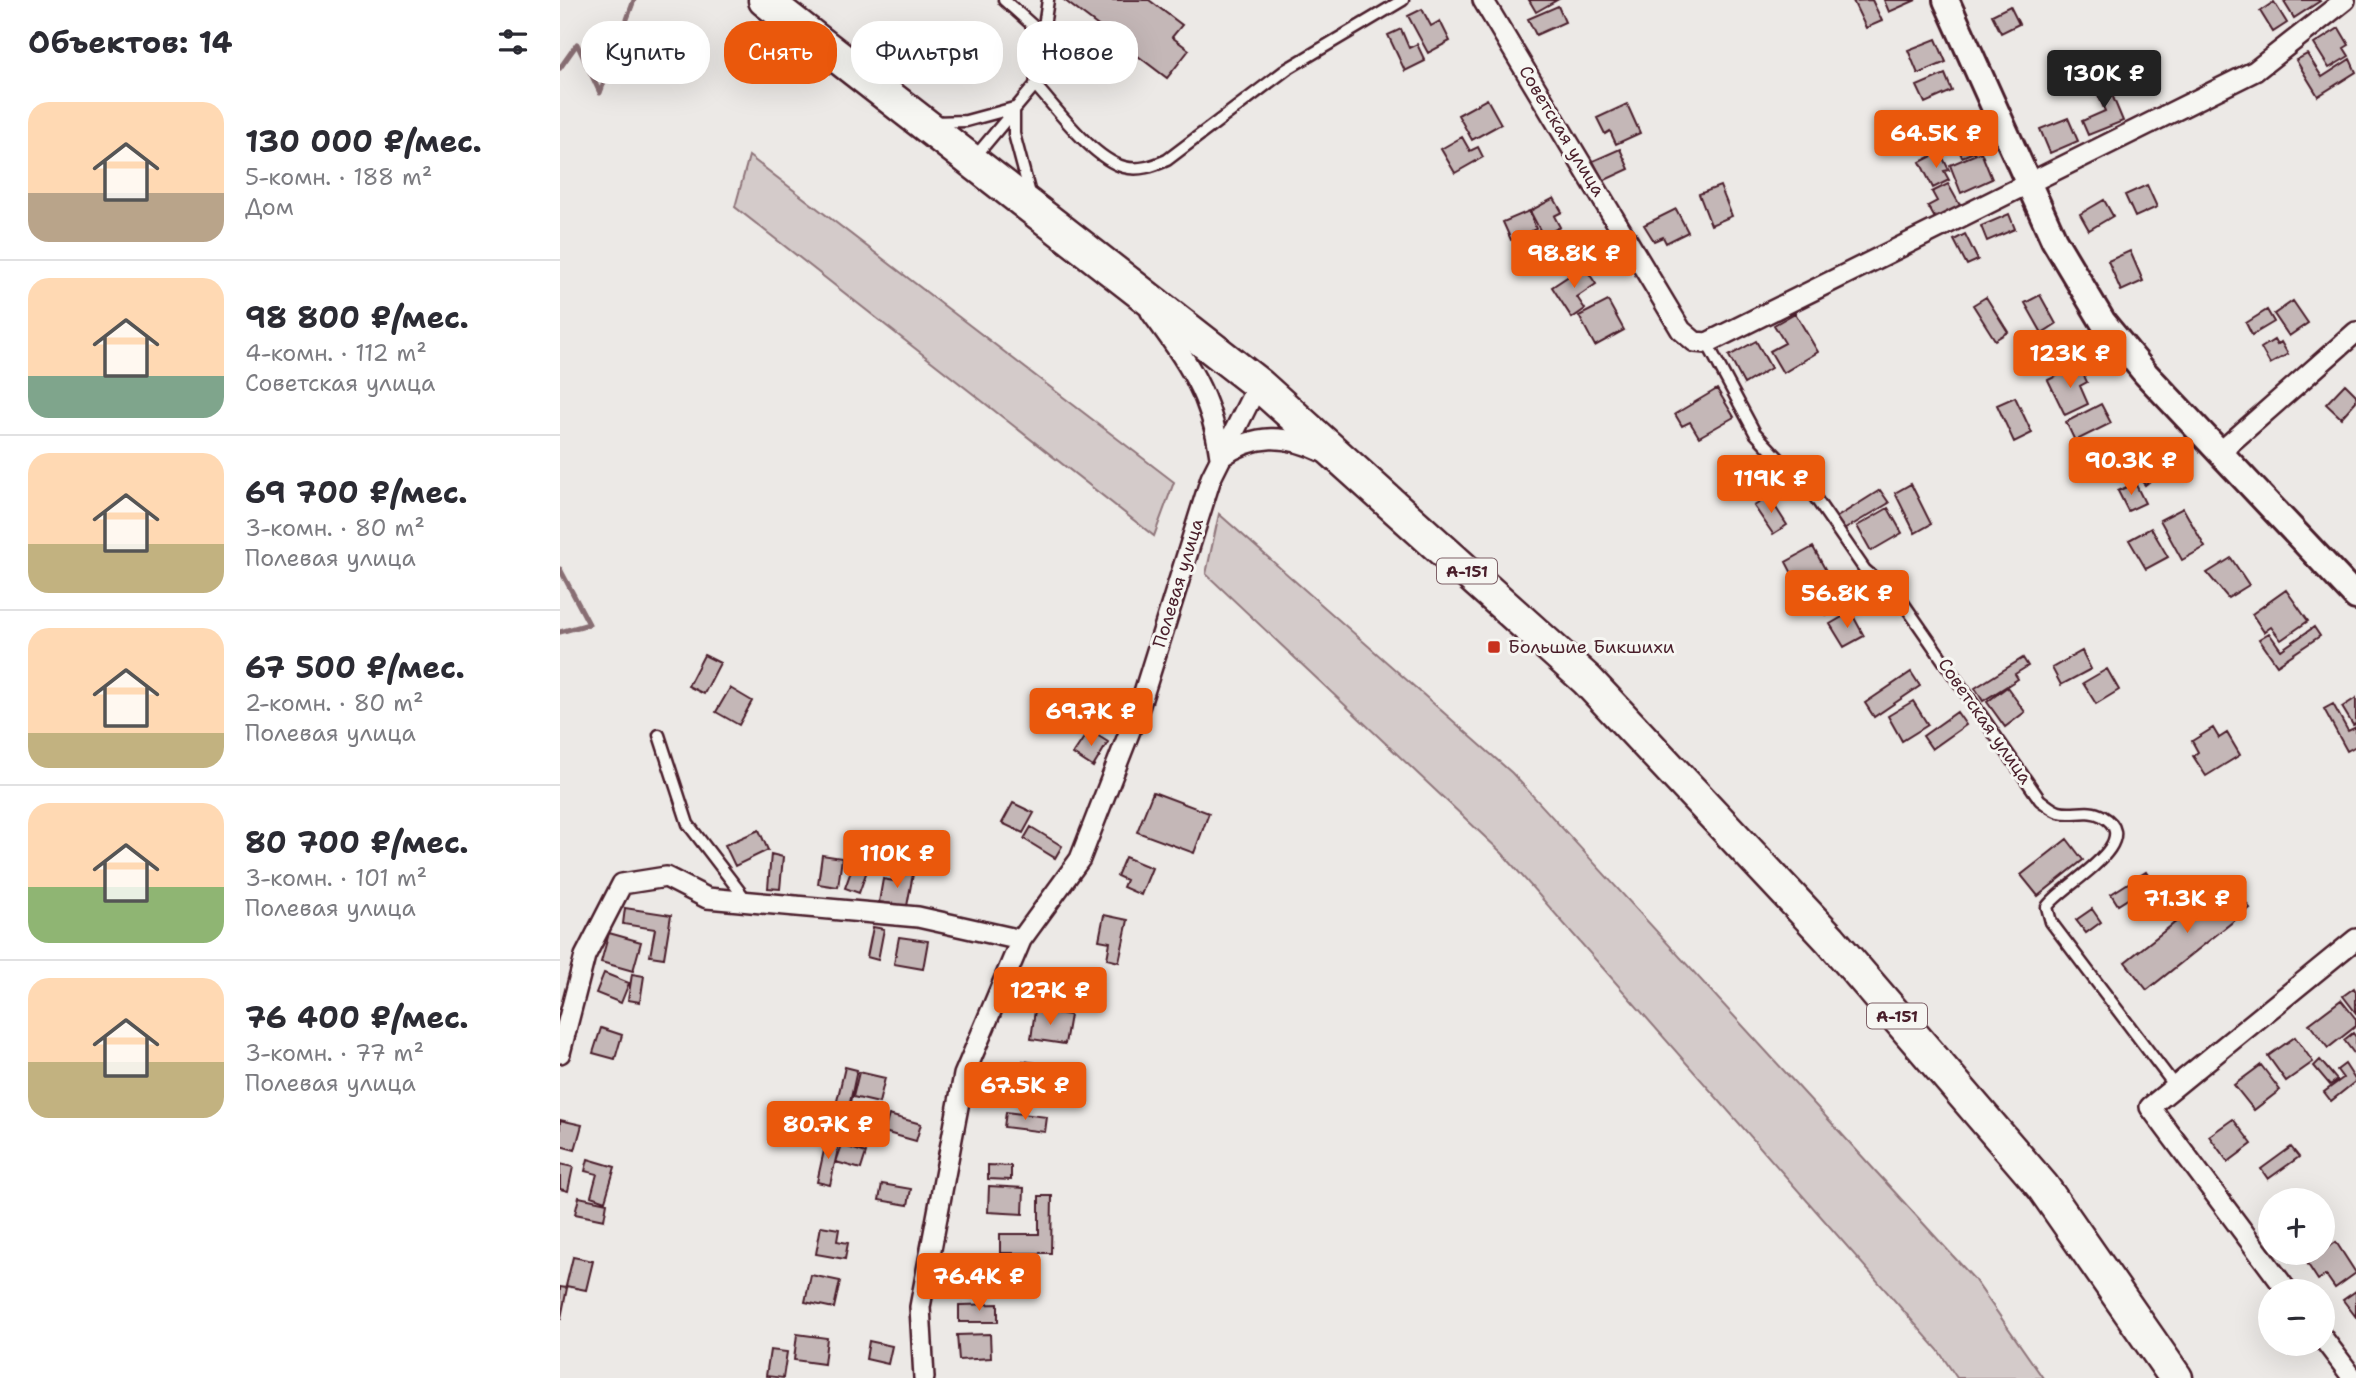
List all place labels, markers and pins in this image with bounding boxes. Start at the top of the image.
pin: 130K ₽ [2047,50,2161,110]
pin: 64.5K ₽ [1871,110,2001,170]
pin: 98.8K ₽ [1509,230,1639,290]
pin: 123K ₽ [2013,330,2127,390]
pin: 90.3K ₽ [2066,438,2196,497]
pin: 119K ₽ [1714,456,1828,515]
pin: 56.8K ₽ [1782,570,1912,630]
place label: Большие Бикшихи [1508,635,1675,659]
marker: Большие Бикшихи [1486,639,1502,655]
pin: 69.7K ₽ [1026,688,1156,748]
pin: 110K ₽ [840,830,954,890]
pin: 71.3K ₽ [2122,876,2252,935]
pin: 127K ₽ [993,968,1107,1027]
pin: 67.5K ₽ [960,1062,1090,1122]
pin: 80.7K ₽ [763,1102,893,1161]
pin: 76.4K ₽ [914,1254,1044,1313]

